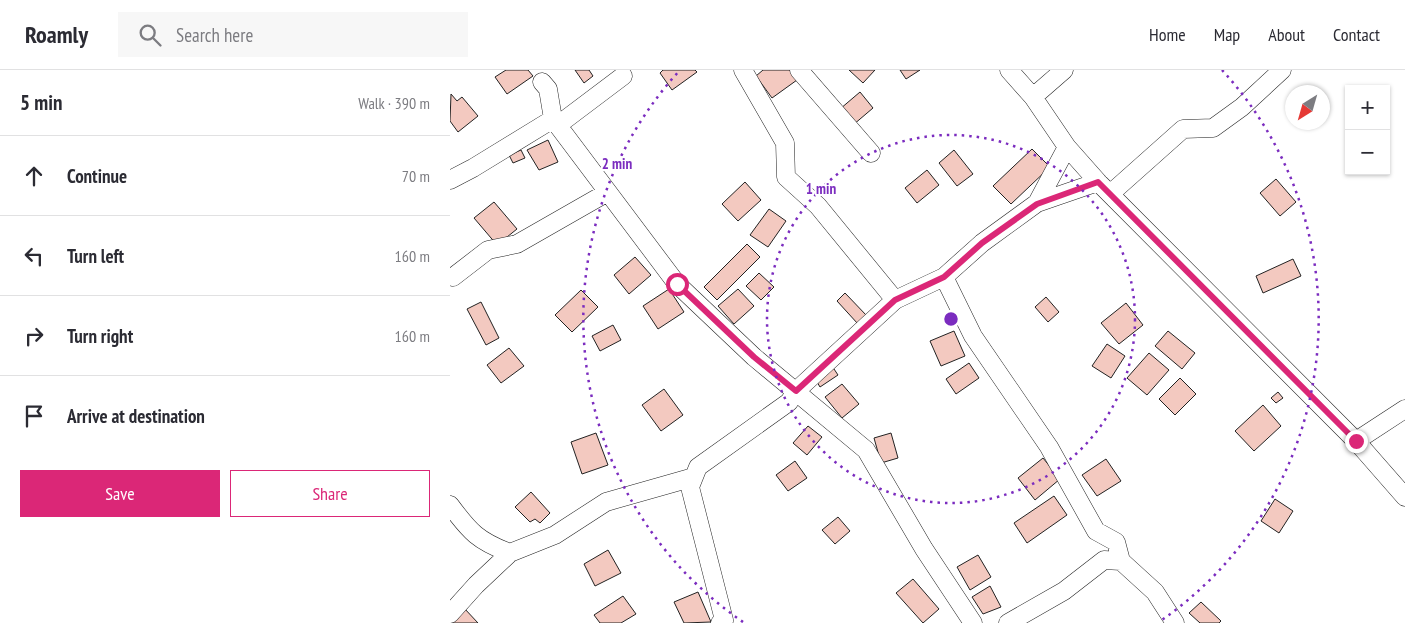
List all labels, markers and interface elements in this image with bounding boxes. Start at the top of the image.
search box [118,12,468,57]
text: Roamly [25,19,88,50]
icon: search [136,21,164,49]
text: Search here [176,23,253,47]
text: Home [1149,23,1186,46]
text: Map [1214,23,1240,46]
text: About [1268,23,1305,46]
text: Contact [1333,23,1380,46]
north arrow [1285,85,1330,130]
map controls [1345,85,1390,175]
button: + [1345,85,1390,130]
text: 5 min [20,89,62,116]
text: Walk · 390 m [358,93,430,113]
button: − [1345,130,1390,175]
text: 2 min [602,154,632,173]
icon: ahead [20,162,48,190]
text: Continue [67,164,127,188]
text: 70 m [402,166,430,186]
text: 1 min [806,179,836,198]
icon: left [20,242,48,270]
text: Turn left [67,244,124,268]
text: 160 m [395,246,430,266]
route start [666,273,689,296]
centre of rings [942,310,960,328]
icon: right [20,322,48,350]
text: Turn right [67,324,133,348]
text: 160 m [395,326,430,346]
icon: arrive [20,402,48,430]
text: Arrive at destination [67,404,205,428]
route end [1345,430,1368,453]
button: Save [20,470,220,517]
button: Share [230,470,430,517]

